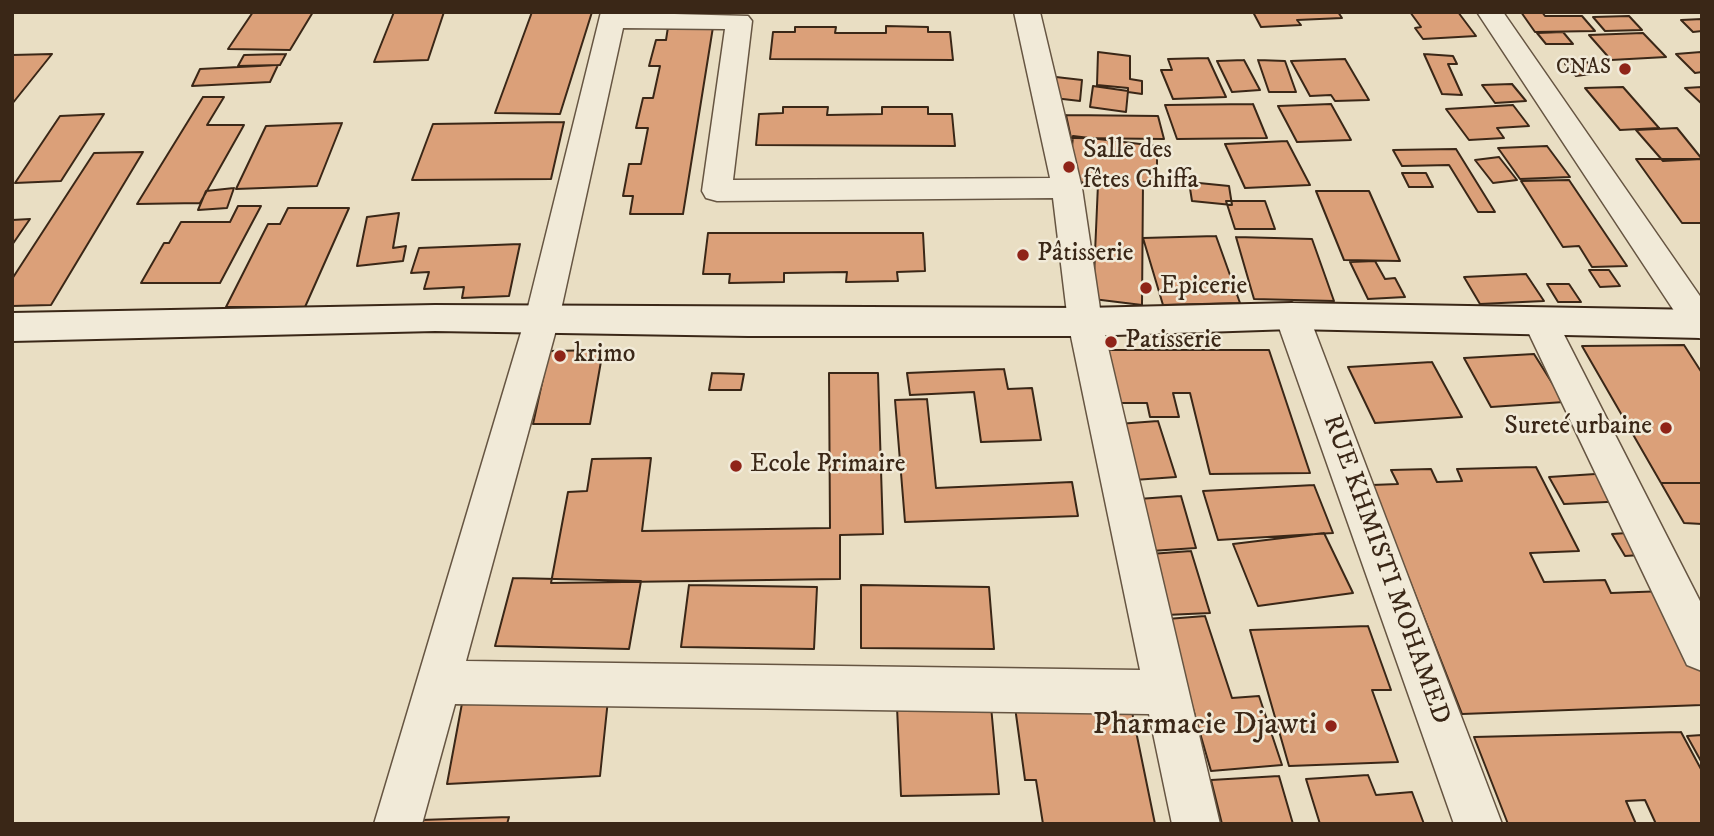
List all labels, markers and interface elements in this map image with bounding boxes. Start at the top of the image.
place label: CNAS [1556,56,1611,82]
marker: CNAS [1617,61,1633,77]
place label: Salle des fêtes Chiffa [1083,136,1198,198]
marker: Salle des fêtes Chiffa [1061,159,1077,175]
place label: Pâtisserie [1037,239,1133,271]
marker: Pâtisserie [1015,247,1031,263]
place label: Epicerie [1160,272,1247,304]
marker: Epicerie [1138,280,1154,296]
place label: Patisserie [1125,326,1221,358]
marker: Patisserie [1103,334,1119,350]
place label: krimo [574,340,635,372]
marker: krimo [552,348,568,364]
street label: RUE KHMISTI MOHAMED [1314,411,1456,729]
place label: Sureté urbaine [1504,412,1652,444]
marker: Sureté urbaine [1658,420,1674,436]
place label: Ecole Primaire [750,450,905,482]
marker: Ecole Primaire [728,458,744,474]
place label: Pharmacie Djawti [1092,707,1317,745]
marker: Pharmacie Djawti [1323,718,1339,734]

